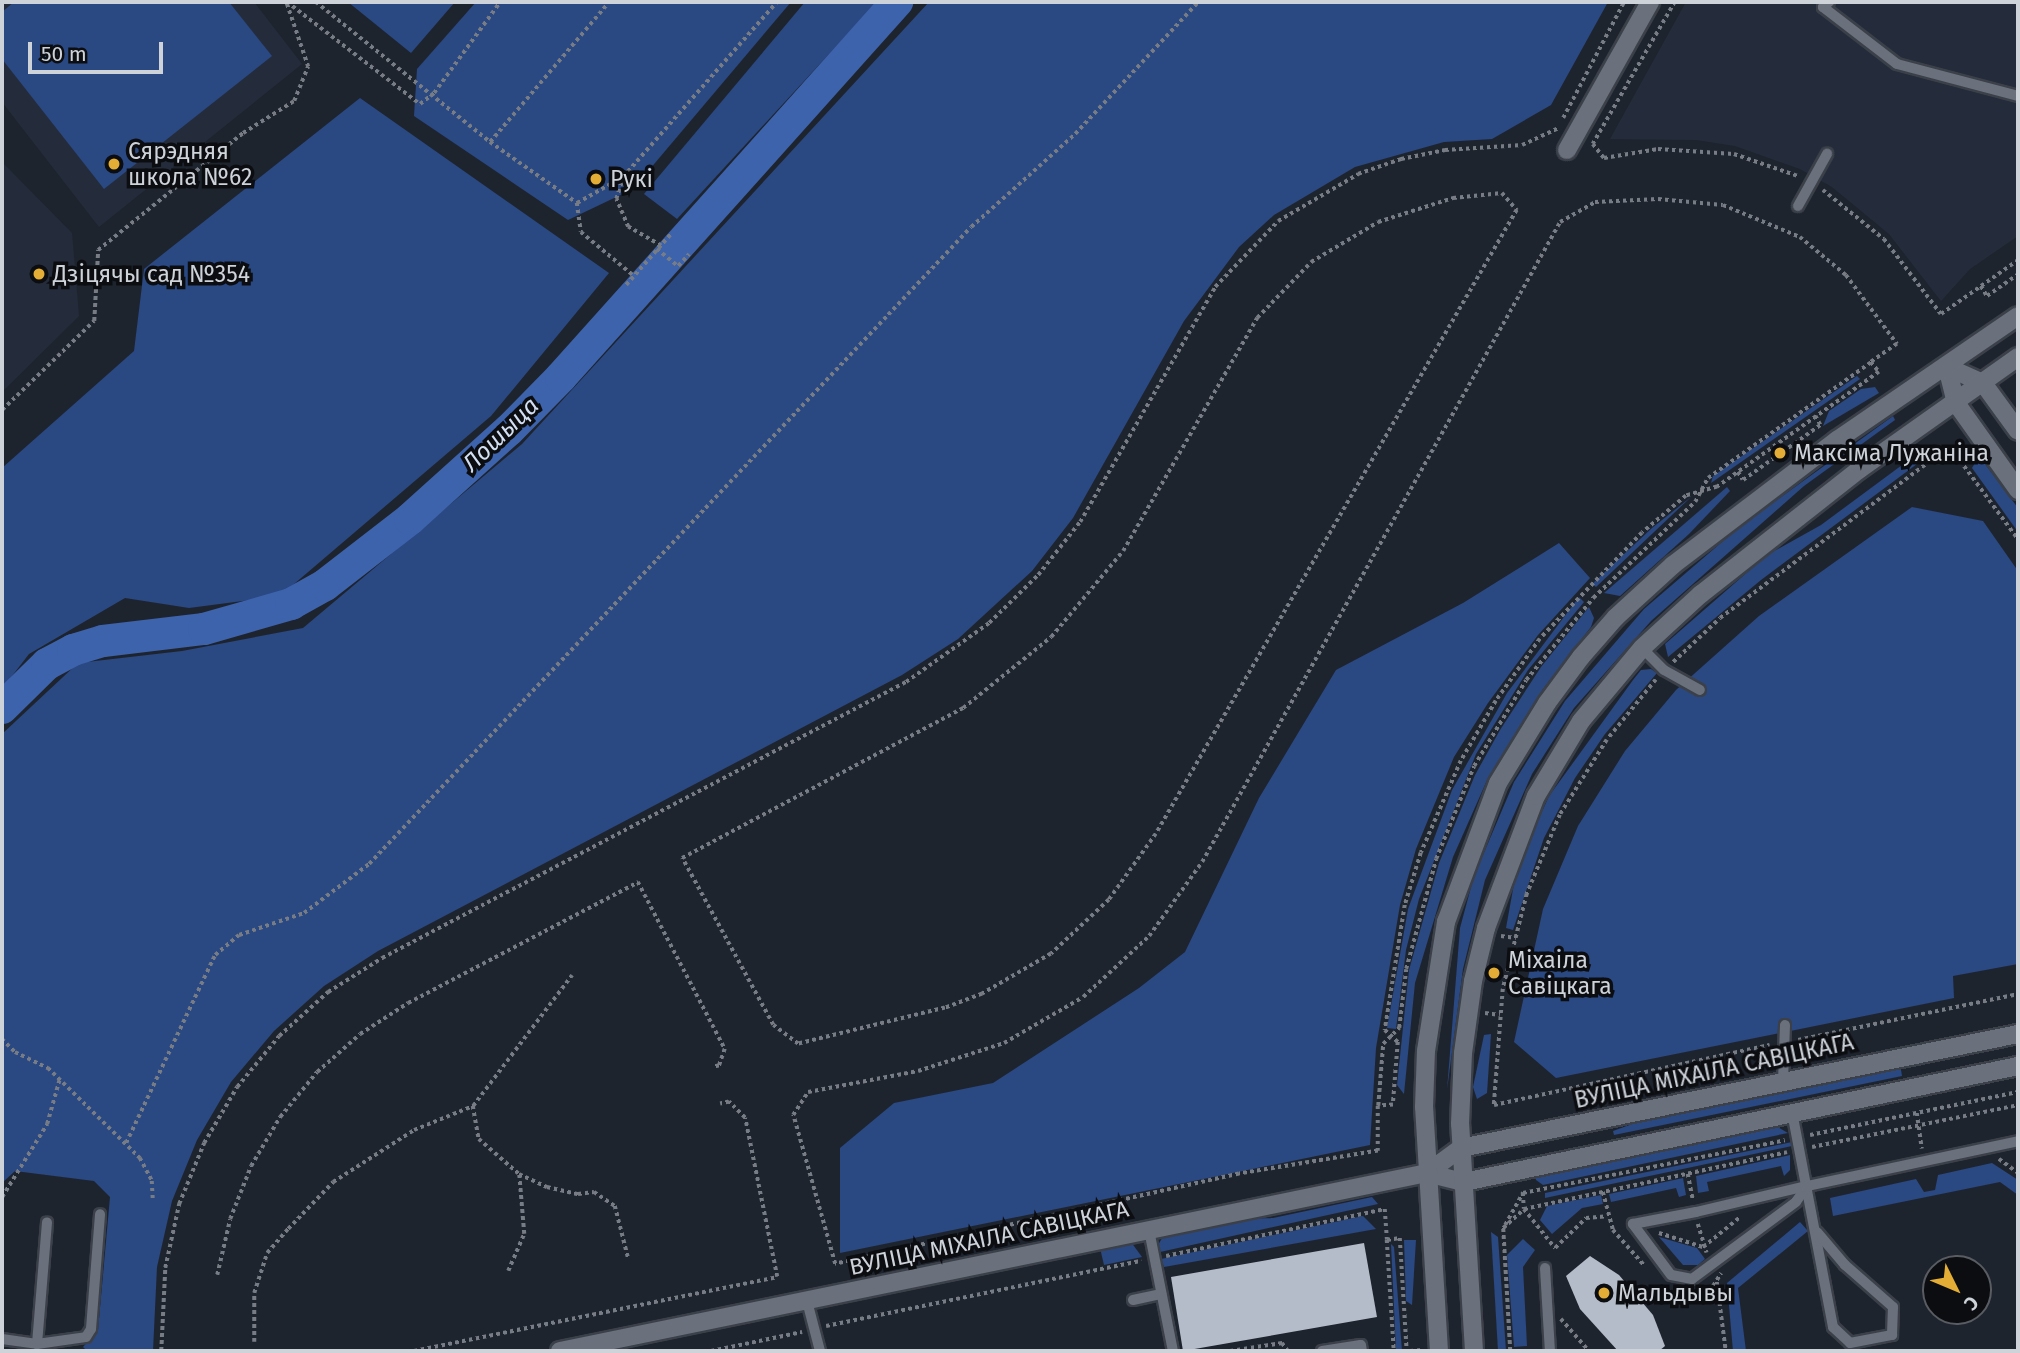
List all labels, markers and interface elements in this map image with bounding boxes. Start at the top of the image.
scale bar [32,28,166,72]
text: 50 m [41,41,87,67]
place label: Сярэдняя школа №62 [128,137,252,191]
marker: Сярэдняя школа №62 [106,156,122,172]
place label: Рукі [610,165,653,193]
marker: Рукі [588,171,604,187]
place label: Дзіцячы сад №354 [53,260,250,288]
marker: Дзіцячы сад №354 [31,266,47,282]
water label: Лошыца [457,392,545,478]
place label: Максіма Лужаніна [1794,439,1989,467]
marker: Максіма Лужаніна [1772,445,1788,461]
place label: Міхаіла Савіцкага [1508,946,1612,1000]
marker: Міхаіла Савіцкага [1486,965,1502,981]
street label: ВУЛІЦА МІХАІЛА САВІЦКАГА [1572,1028,1856,1114]
street label: ВУЛІЦА МІХАІЛА САВІЦКАГА [847,1195,1131,1281]
north arrow [1922,1255,1992,1325]
place label: Мальдывы [1618,1279,1733,1307]
marker: Мальдывы [1596,1285,1612,1301]
text: С [1959,1291,1983,1315]

